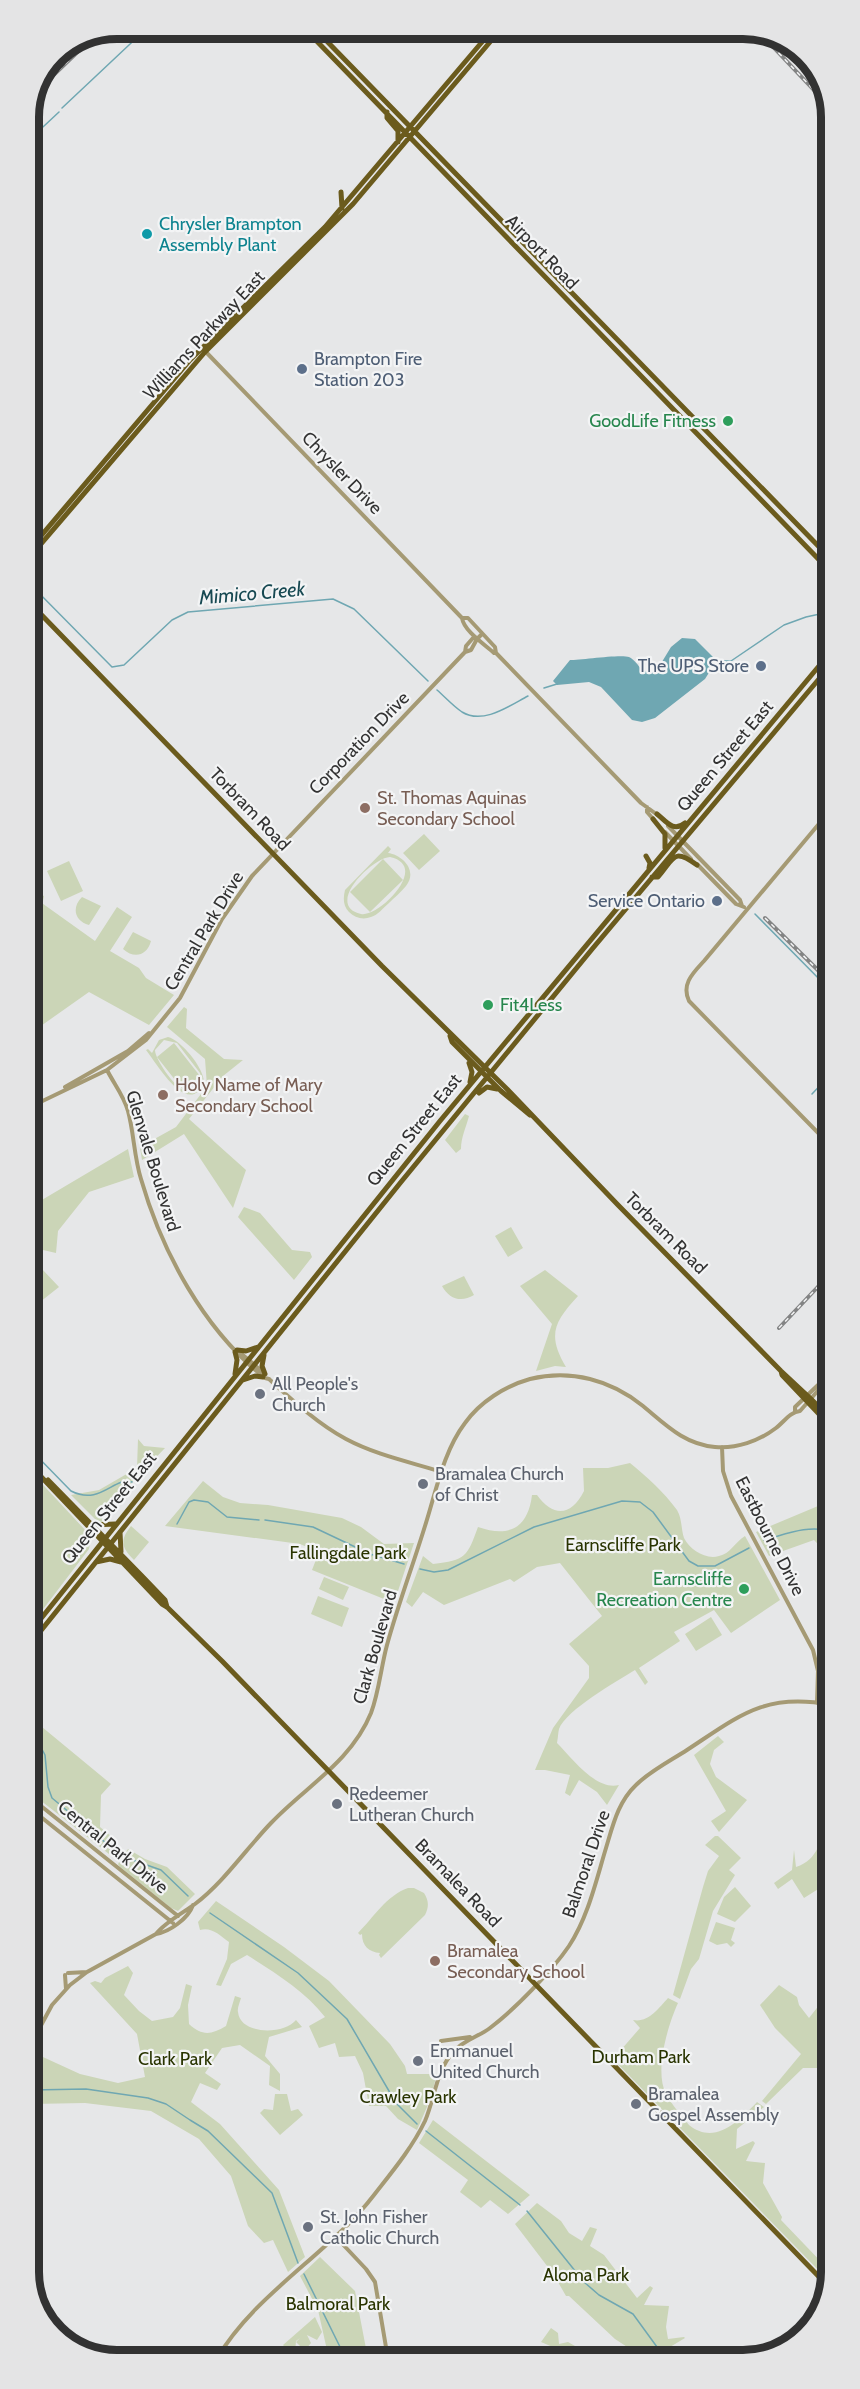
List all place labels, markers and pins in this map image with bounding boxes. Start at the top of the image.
place label: Chrysler Brampton Assembly Plant [159,213,302,256]
marker: Chrysler Brampton Assembly Plant [140,227,154,241]
place label: Brampton Fire Station 203 [314,348,422,391]
marker: Brampton Fire Station 203 [295,362,309,376]
place label: GoodLife Fitness [589,410,716,432]
marker: GoodLife Fitness [721,414,735,428]
place label: The UPS Store [638,655,749,677]
marker: The UPS Store [754,659,768,673]
place label: St. Thomas Aquinas Secondary School [377,787,527,830]
marker: St. Thomas Aquinas Secondary School [358,801,372,815]
place label: Service Ontario [588,890,705,912]
marker: Service Ontario [710,894,724,908]
place label: Fit4Less [500,994,562,1016]
marker: Fit4Less [481,998,495,1012]
place label: Holy Name of Mary Secondary School [175,1074,323,1117]
marker: Holy Name of Mary Secondary School [156,1088,170,1102]
place label: All People's Church [272,1373,358,1416]
marker: All People's Church [253,1387,267,1401]
place label: Bramalea Church of Christ [435,1463,564,1506]
marker: Bramalea Church of Christ [416,1477,430,1491]
place label: Earnscliffe Recreation Centre [596,1568,732,1611]
marker: Earnscliffe Recreation Centre [737,1582,751,1596]
place label: Redeemer Lutheran Church [349,1783,474,1826]
marker: Redeemer Lutheran Church [330,1797,344,1811]
place label: Bramalea Secondary School [447,1940,585,1983]
marker: Bramalea Secondary School [428,1954,442,1968]
place label: Emmanuel United Church [430,2040,540,2083]
marker: Emmanuel United Church [411,2054,425,2068]
place label: Bramalea Gospel Assembly [648,2083,779,2126]
marker: Bramalea Gospel Assembly [629,2097,643,2111]
place label: St. John Fisher Catholic Church [320,2206,439,2249]
marker: St. John Fisher Catholic Church [301,2220,315,2234]

